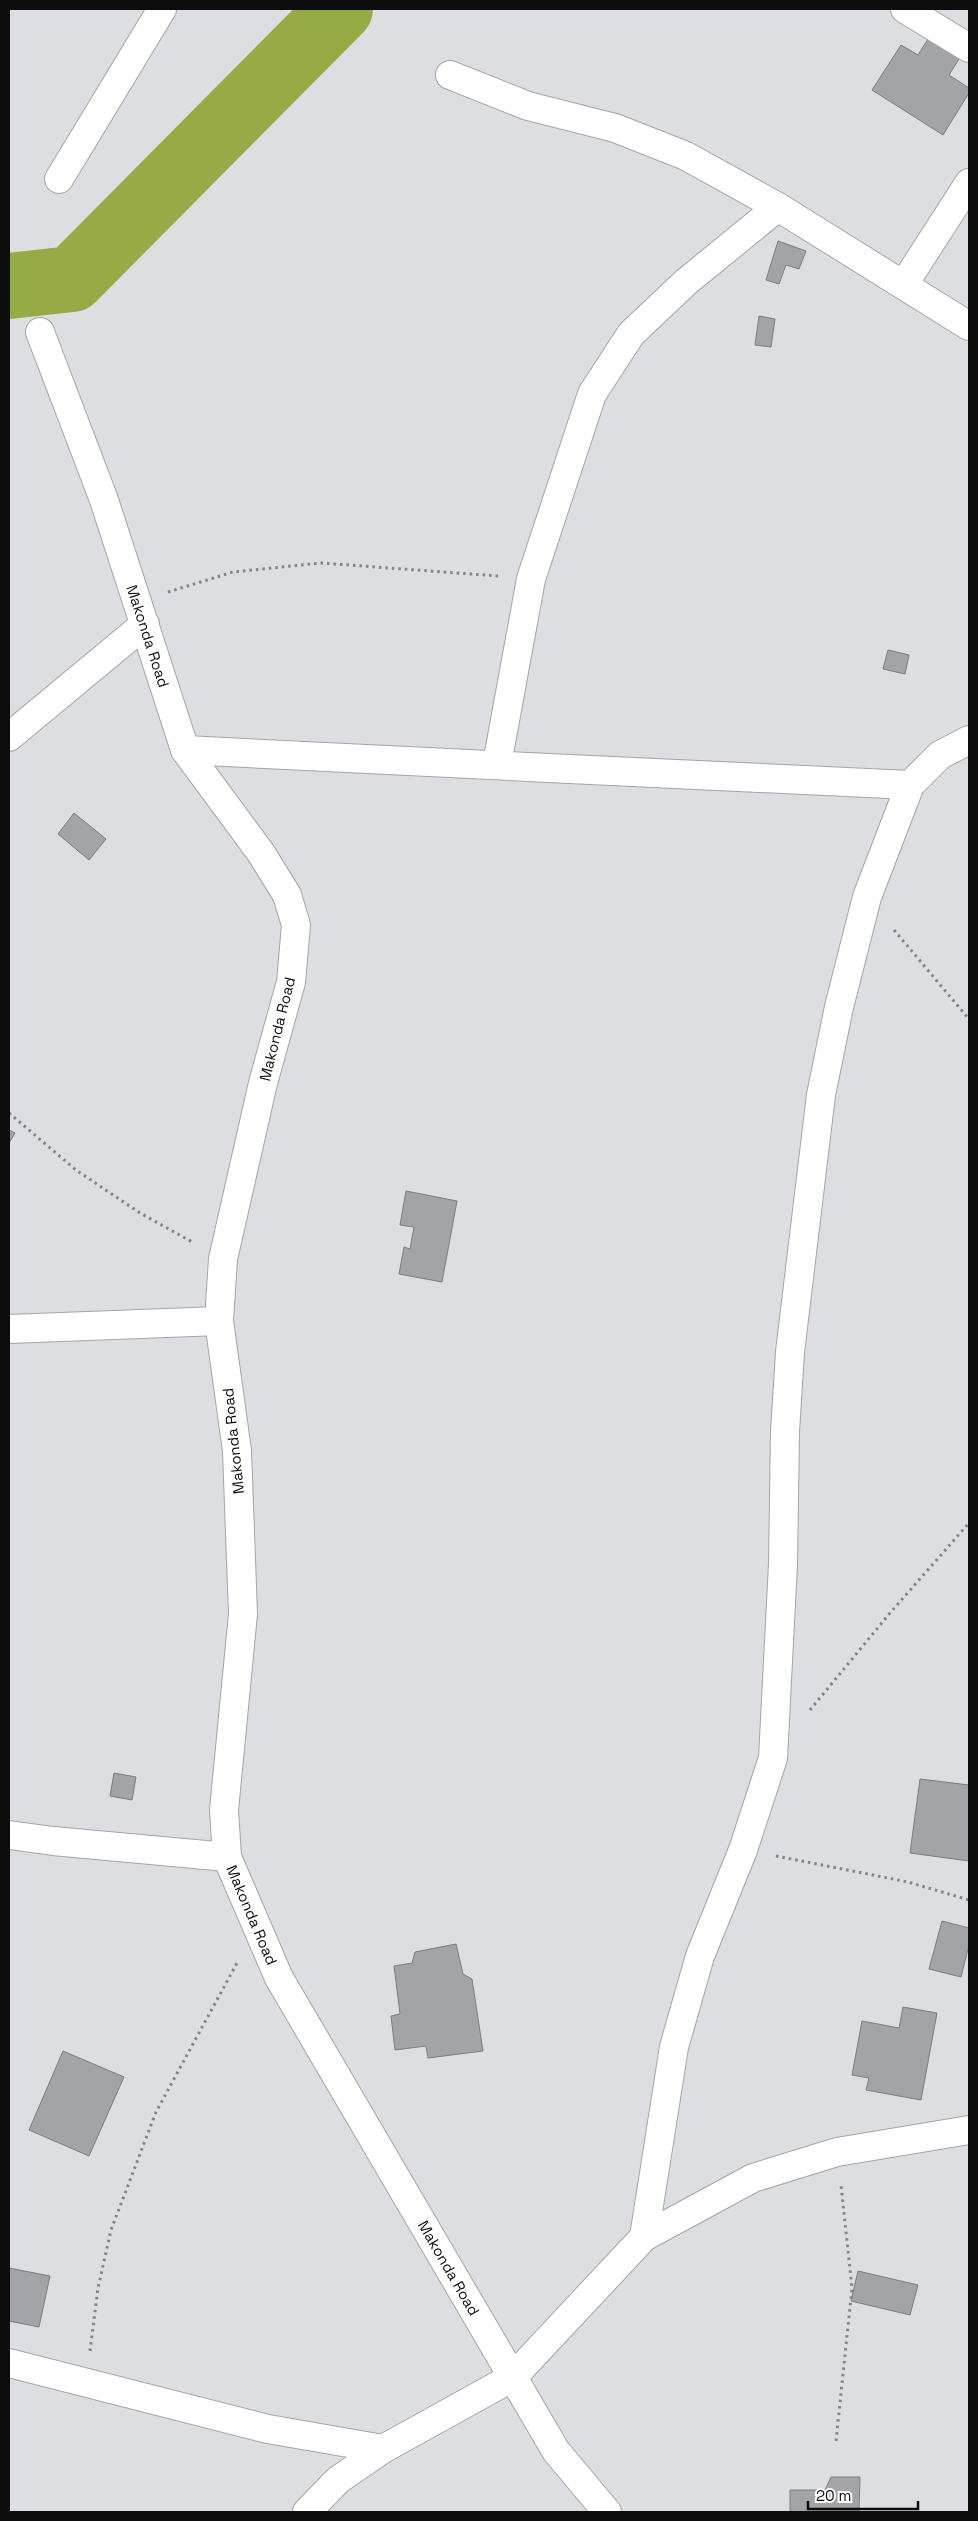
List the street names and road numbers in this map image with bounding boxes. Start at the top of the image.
street label: Makonda Road [122,582,174,690]
street label: Makonda Road [255,975,299,1083]
street label: Makonda Road [218,1387,248,1495]
street label: Makonda Road [222,1862,282,1968]
street label: Makonda Road [414,2217,484,2319]

